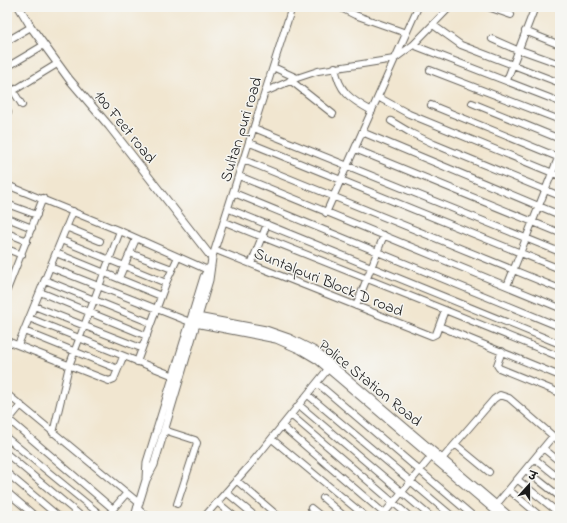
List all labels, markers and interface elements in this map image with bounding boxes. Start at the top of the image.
street label: Sultan puri road [215,74,269,185]
street label: 100 Feet road [87,86,161,169]
street label: Suntalpuri Block D road [250,242,407,324]
street label: Police Station Road [313,334,427,433]
north arrow [509,465,549,505]
text: उ [525,467,540,486]

